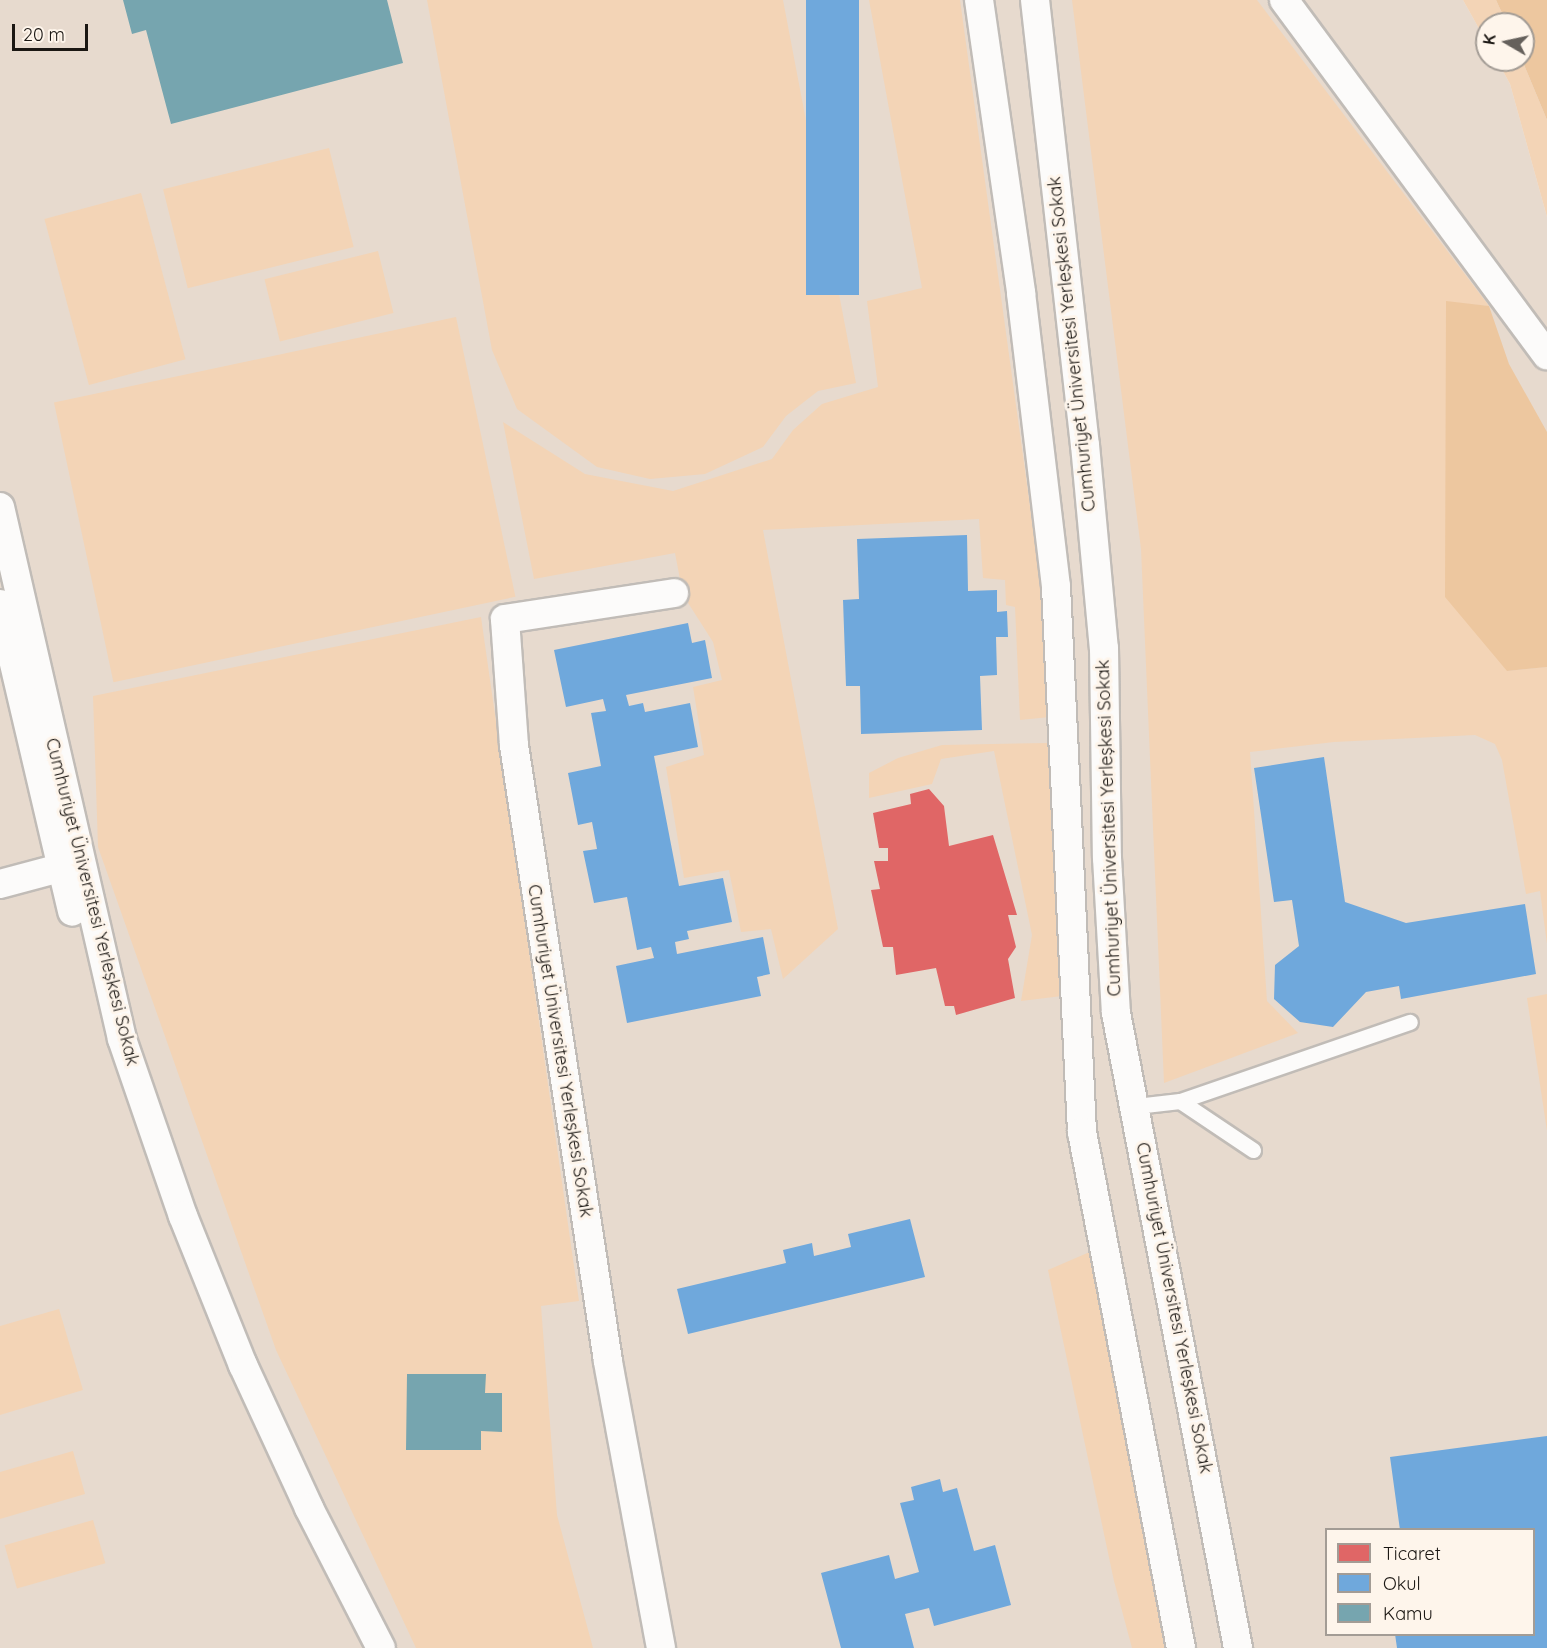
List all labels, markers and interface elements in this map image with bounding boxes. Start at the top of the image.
scale bar [15,12,92,50]
north arrow [1475,12,1535,72]
text: 20 m [23,23,65,46]
text: K [1478,33,1500,46]
street label: Cumhuriyet Üniversitesi Yerleşkesi Sokak [1044,175,1100,513]
street label: Cumhuriyet Üniversitesi Yerleşkesi Sokak [1092,659,1126,997]
street label: Cumhuriyet Üniversitesi Yerleşkesi Sokak [41,736,143,1068]
street label: Cumhuriyet Üniversitesi Yerleşkesi Sokak [523,883,597,1219]
street label: Cumhuriyet Üniversitesi Yerleşkesi Sokak [1131,1141,1217,1475]
legend [1325,1528,1535,1636]
text: Ticaret [1383,1542,1441,1565]
text: Okul [1383,1572,1421,1595]
text: Kamu [1383,1602,1433,1625]

